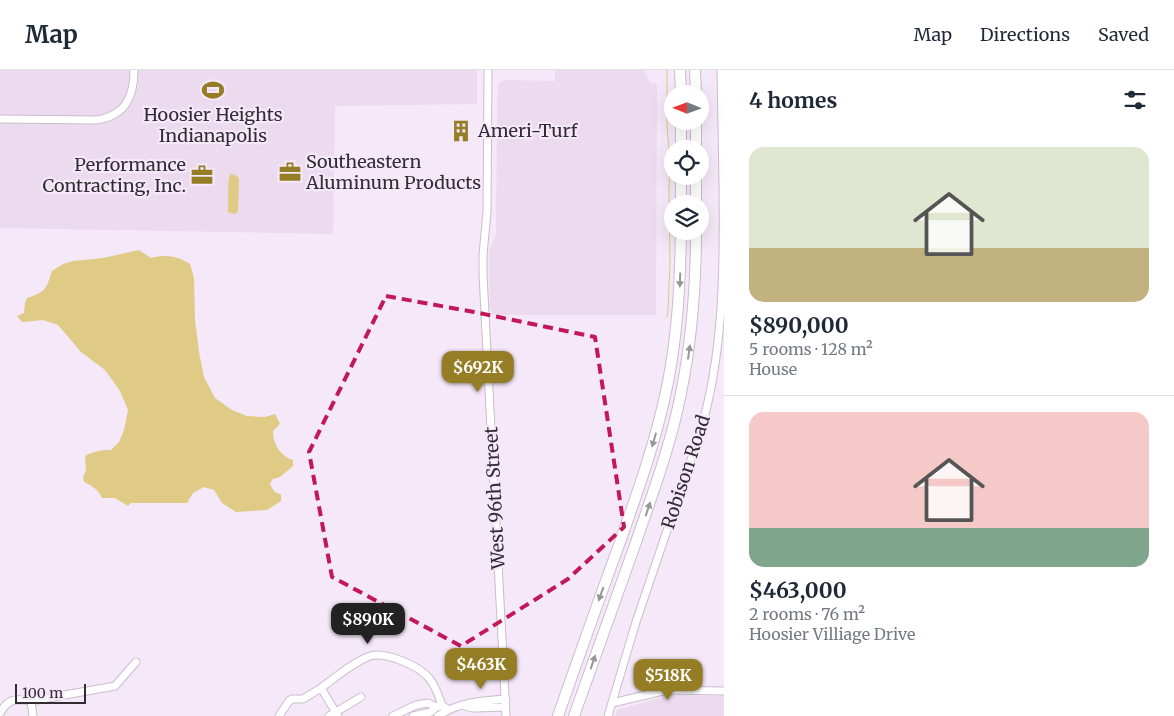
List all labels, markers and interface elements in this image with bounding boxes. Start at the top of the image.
text: Map [25,19,78,50]
text: Map [914,23,952,46]
text: Directions [980,23,1070,46]
text: Saved [1098,23,1149,46]
sports icon: Hoosier Heights Indianapolis [200,77,226,103]
north arrow [664,85,709,130]
map controls [664,85,709,240]
icon: filters [1121,86,1149,114]
text: 4 homes [749,87,837,114]
place label: Hoosier Heights Indianapolis [143,103,283,147]
building icon: Ameri-Turf [448,118,474,144]
place label: Ameri-Turf [477,119,579,142]
button: locate [664,140,709,185]
place label: Southeastern Aluminum Products [305,150,481,194]
place label: Performance Contracting, Inc. [42,153,186,197]
office icon: Southeastern Aluminum Products [277,159,303,185]
office icon: Performance Contracting, Inc. [189,162,215,188]
icon: home [904,179,994,269]
button: layers [664,195,709,240]
one-way arrow [676,272,684,288]
text: $890,000 [749,312,849,339]
text: 5 rooms · 128 m² [749,339,873,359]
one-way arrow [685,343,693,359]
pin: $692K [443,350,513,393]
text: $692K [453,357,503,377]
text: House [749,359,797,379]
street label: Robison Road [656,412,715,532]
street label: West 96th Street [479,426,510,571]
one-way arrow [650,432,658,448]
icon: home [904,445,994,535]
one-way arrow [644,501,652,516]
text: $463,000 [749,577,847,604]
one-way arrow [597,586,604,601]
pin: $890K [333,602,403,645]
text: 2 rooms · 76 m² [749,604,865,624]
text: $890K [342,609,394,629]
text: Hoosier Villiage Drive [749,624,915,644]
pin: $463K [446,648,516,690]
text: $463K [456,654,506,674]
one-way arrow [589,654,597,669]
pin: $518K [633,658,703,701]
text: $518K [645,665,691,685]
scale bar [15,681,86,704]
text: 100 m [22,684,63,702]

